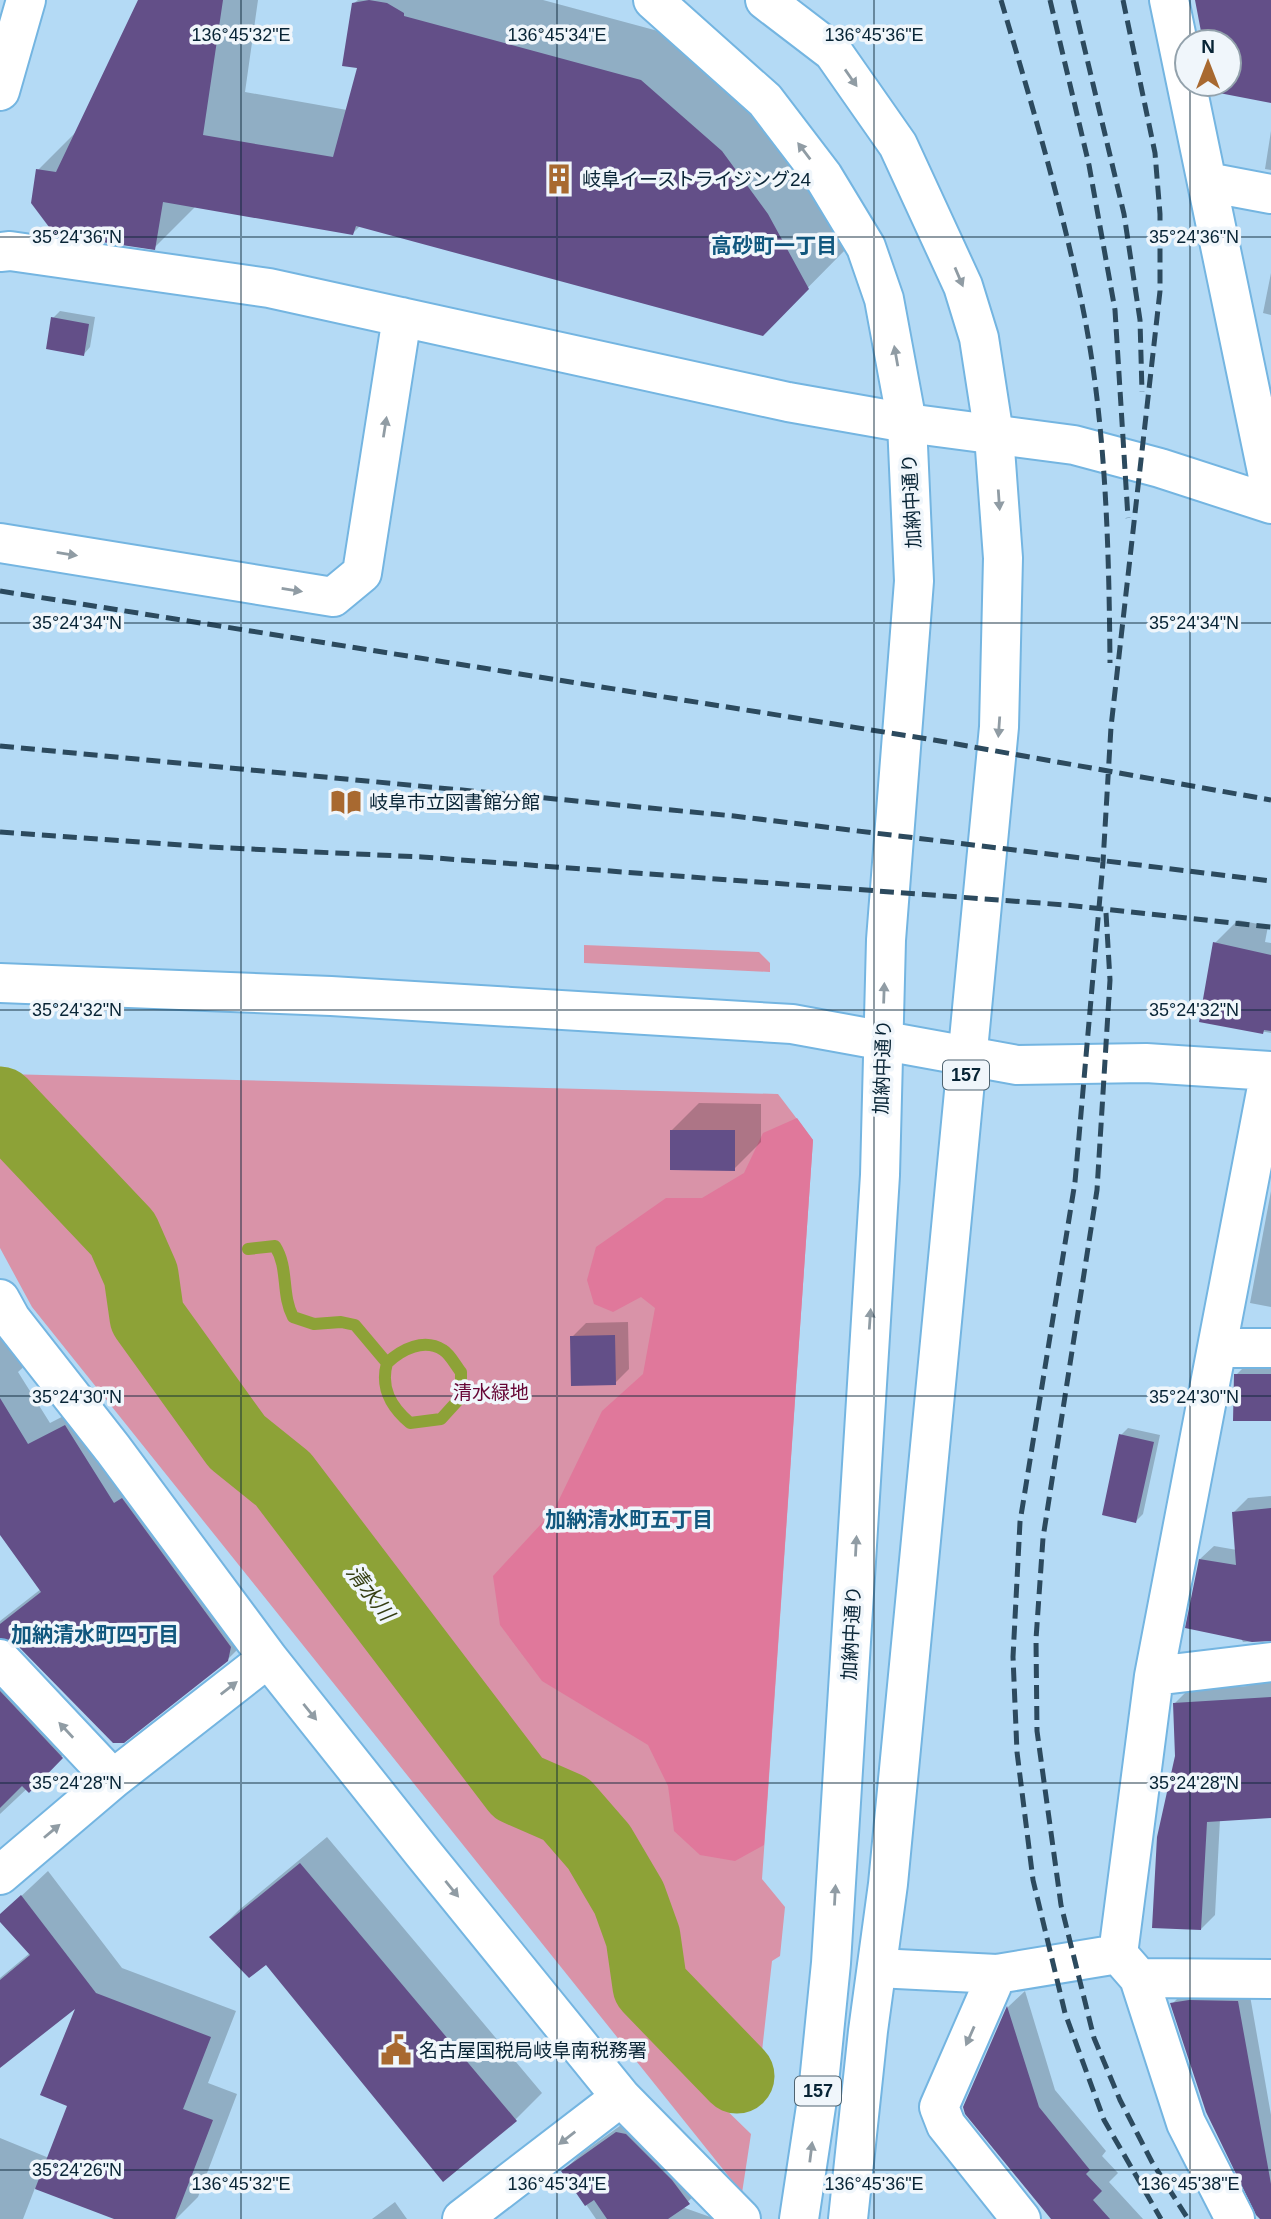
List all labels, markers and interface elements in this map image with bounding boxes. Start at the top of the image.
text: 136°45'32"E [191,25,291,45]
text: 136°45'34"E [507,25,607,45]
text: 136°45'36"E [824,25,924,45]
north arrow [1173,28,1243,98]
text: N [1201,36,1215,57]
one-way arrow [844,69,858,87]
one-way arrow [797,142,811,160]
building icon: 岐阜イーストライジング24 [542,162,576,196]
place label: 岐阜イーストライジング24 [582,169,812,190]
text: 35°24'36"N [32,227,122,247]
text: 35°24'36"N [1149,227,1239,247]
district label: 高砂町一丁目 [711,234,837,257]
one-way arrow [953,267,965,287]
one-way arrow [890,345,901,367]
one-way arrow [380,415,391,437]
street label: 加納中通り [899,453,924,549]
one-way arrow [993,489,1004,511]
one-way arrow [56,549,78,560]
one-way arrow [281,585,303,596]
text: 35°24'34"N [32,613,122,633]
text: 35°24'34"N [1149,613,1239,633]
one-way arrow [993,716,1004,738]
library icon: 岐阜市立図書館分館 [329,785,363,819]
place label: 岐阜市立図書館分館 [369,792,540,813]
one-way arrow [879,982,890,1004]
text: 35°24'32"N [32,1000,122,1020]
text: 35°24'32"N [1149,1000,1239,1020]
street label: 加納中通り [870,1019,895,1115]
road number: 157 [943,1060,989,1090]
one-way arrow [865,1307,876,1329]
park label: 清水緑地 [453,1382,529,1403]
text: 35°24'30"N [32,1387,122,1407]
text: 35°24'30"N [1149,1387,1239,1407]
district label: 加納清水町五丁目 [545,1508,713,1531]
one-way arrow [851,1534,862,1556]
water label: 清水川 [342,1561,400,1626]
street label: 加納中通り [839,1585,864,1681]
district label: 加納清水町四丁目 [11,1623,179,1646]
one-way arrow [220,1682,238,1696]
one-way arrow [303,1702,318,1720]
one-way arrow [58,1721,74,1739]
text: 35°24'28"N [32,1773,122,1793]
text: 35°24'28"N [1149,1773,1239,1793]
one-way arrow [43,1823,61,1839]
one-way arrow [445,1880,460,1898]
one-way arrow [830,1884,841,1906]
one-way arrow [964,2026,976,2046]
public building icon: 名古屋国税局岐阜南税務署 [379,2033,413,2067]
place label: 名古屋国税局岐阜南税務署 [419,2040,647,2061]
road number: 157 [795,2076,841,2106]
one-way arrow [558,2131,576,2145]
one-way arrow [805,2141,816,2163]
text: 35°24'26"N [32,2160,122,2180]
text: 136°45'32"E [191,2174,291,2194]
text: 136°45'34"E [507,2174,607,2194]
text: 136°45'36"E [824,2174,924,2194]
text: 136°45'38"E [1140,2174,1240,2194]

